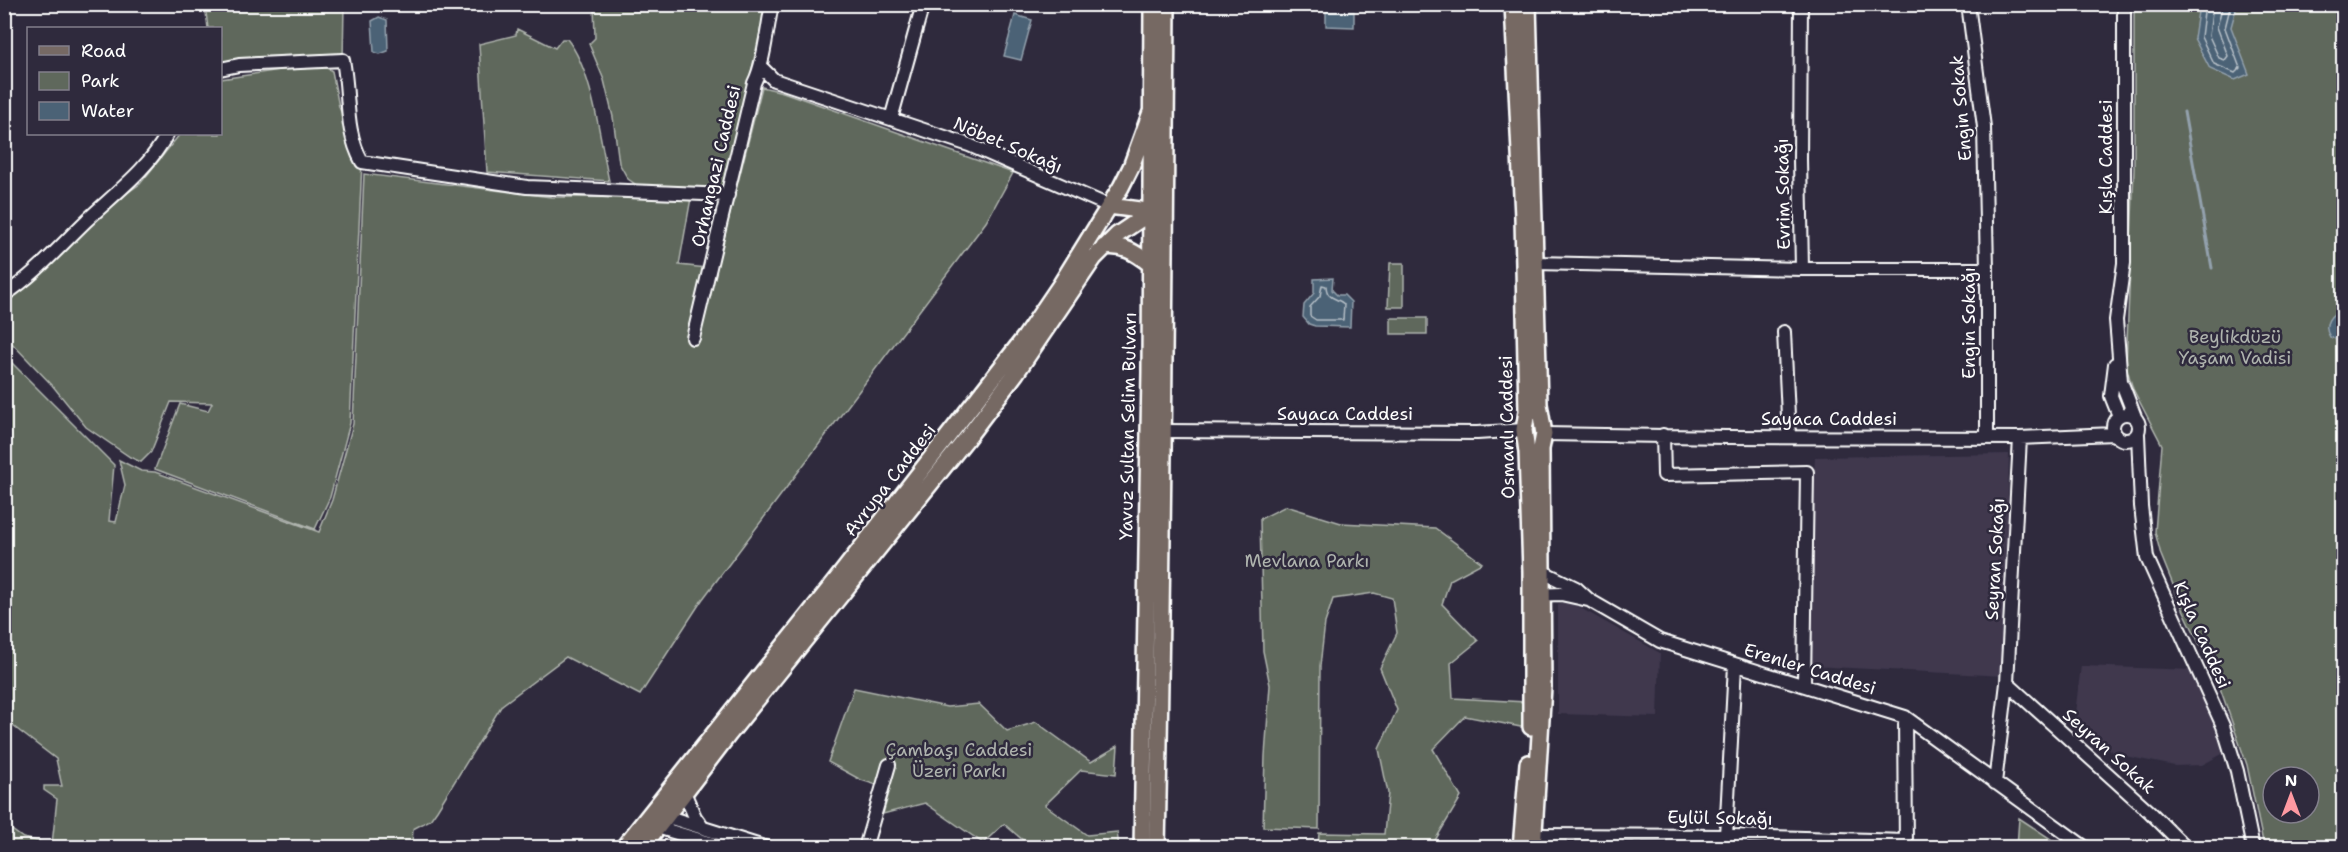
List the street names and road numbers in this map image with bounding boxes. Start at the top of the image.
street label: Engin Sokak [1944,54,1978,162]
street label: Orhangazi Caddesi [686,83,746,249]
street label: Kışla Caddesi [2094,99,2118,215]
street label: Nöbet Sokağı [950,111,1066,179]
street label: Evrim Sokağı [1770,138,1796,250]
street label: Engin Sokağı [1957,267,1981,379]
street label: Yavuz Sultan Selim Bulvarı [1114,312,1142,540]
street label: Osmanlı Caddesi [1494,355,1520,499]
street label: Sayaca Caddesi [1277,402,1413,426]
street label: Sayaca Caddesi [1761,407,1897,431]
street label: Avrupa Caddesi [839,419,941,541]
street label: Seyran Sokağı [1980,497,2010,621]
street label: Kışla Caddesi [2168,578,2236,692]
street label: Erenler Caddesi [1741,638,1879,700]
street label: Seyran Sokak [2057,703,2161,799]
street label: Eylül Sokağı [1667,805,1773,831]

